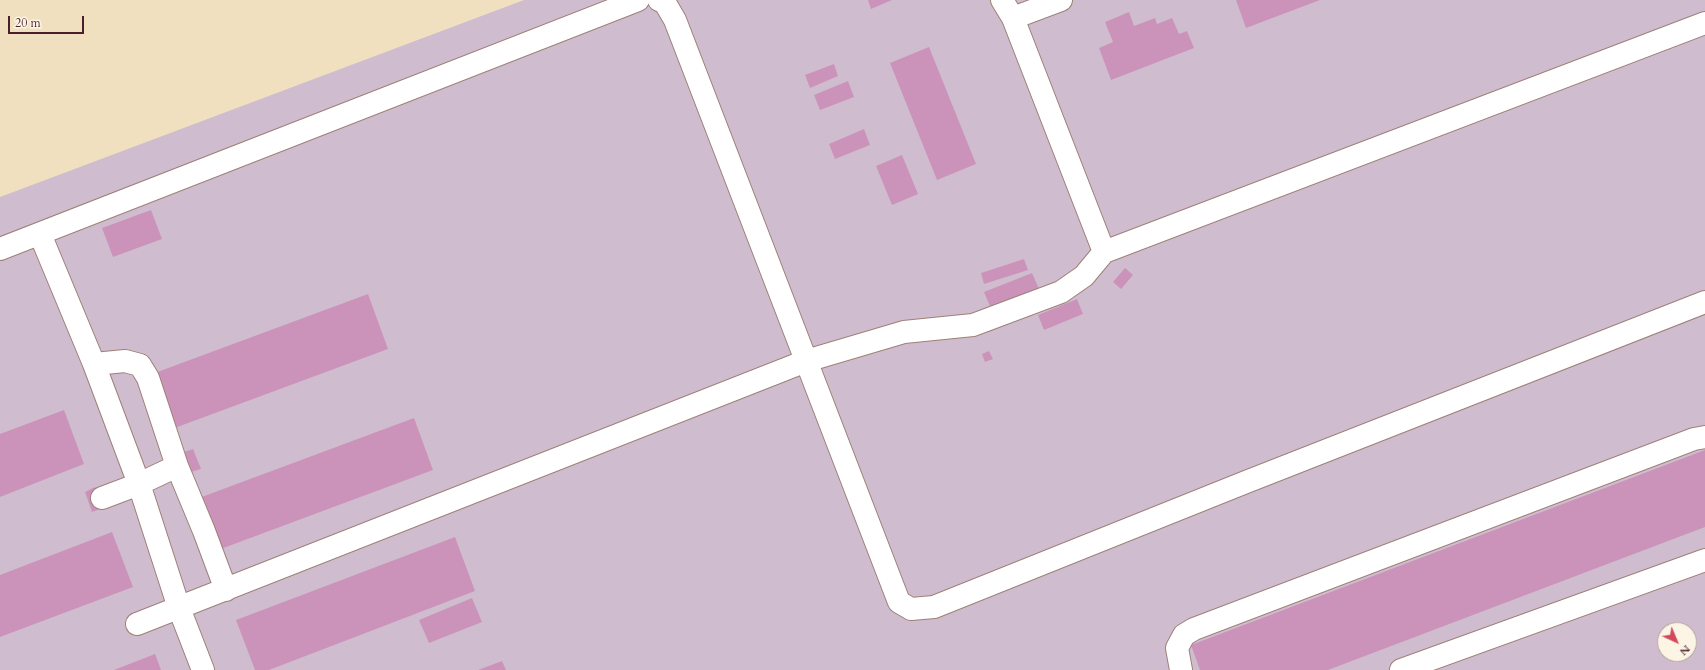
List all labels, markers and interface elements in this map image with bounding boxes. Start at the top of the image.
scale bar [10,8,86,34]
text: 20 m [15,15,41,31]
north arrow [1657,622,1697,662]
text: N [1676,642,1694,659]

